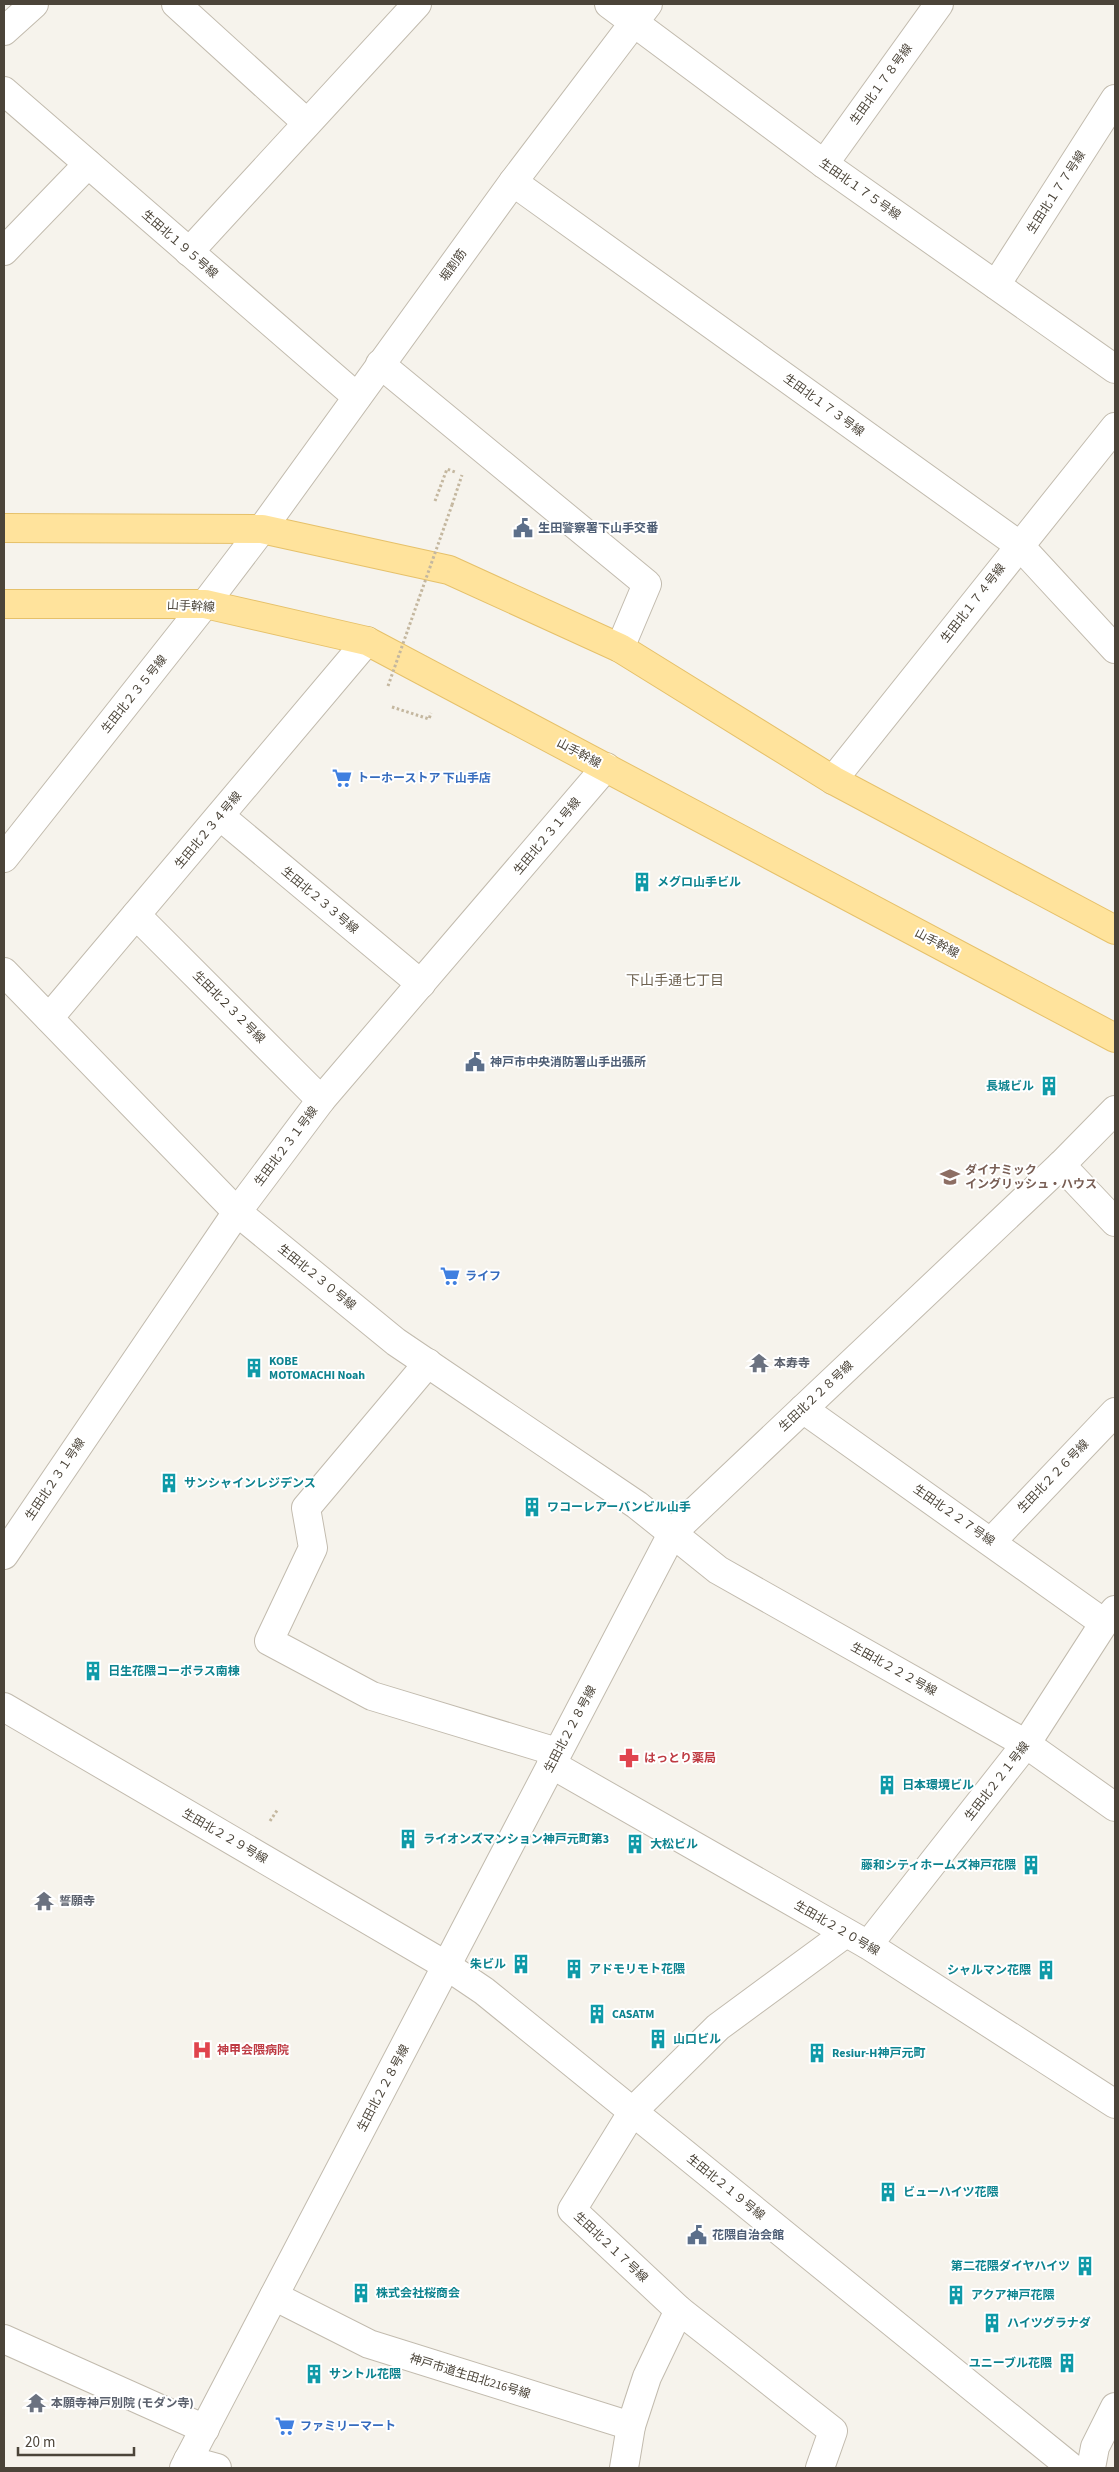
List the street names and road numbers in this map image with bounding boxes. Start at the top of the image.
street label: 生田北１７８号線 [846,40,916,128]
street label: 生田北１７７号線 [1023,147,1090,237]
street label: 生田北１７５号線 [816,155,904,224]
street label: 生田北１９５号線 [138,206,221,282]
street label: 堀割筋 [436,246,471,285]
street label: 生田北１７３号線 [780,370,868,440]
street label: 生田北１７４号線 [937,560,1010,646]
street label: 山手幹線 [167,597,215,616]
street label: 生田北２３５号線 [98,652,171,737]
street label: 山手幹線 [554,735,604,772]
street label: 生田北２３４号線 [171,788,246,873]
street label: 生田北２３１号線 [510,794,585,879]
street label: 生田北２３３号線 [277,863,362,938]
street label: 山手幹線 [912,925,962,962]
street label: 生田北２３２号線 [189,967,269,1047]
street label: 生田北２３１号線 [251,1103,322,1190]
street label: 生田北２３０号線 [274,1241,359,1314]
street label: 生田北２２８号線 [775,1357,857,1435]
street label: 生田北２３１号線 [22,1435,89,1524]
street label: 生田北２２６号線 [1014,1436,1093,1517]
street label: 生田北２２７号線 [910,1481,998,1550]
street label: 生田北２２２号線 [848,1639,940,1700]
street label: 生田北２２８号線 [540,1683,600,1776]
street label: 生田北２２１号線 [961,1738,1034,1824]
street label: 生田北２２９号線 [179,1805,271,1868]
street label: 生田北２２０号線 [791,1897,883,1960]
street label: 生田北２２８号線 [353,2042,413,2135]
street label: 生田北２１９号線 [683,2151,768,2224]
street label: 生田北２１７号線 [570,2208,652,2286]
street label: 神戸市道生田北216号線 [407,2350,533,2403]

